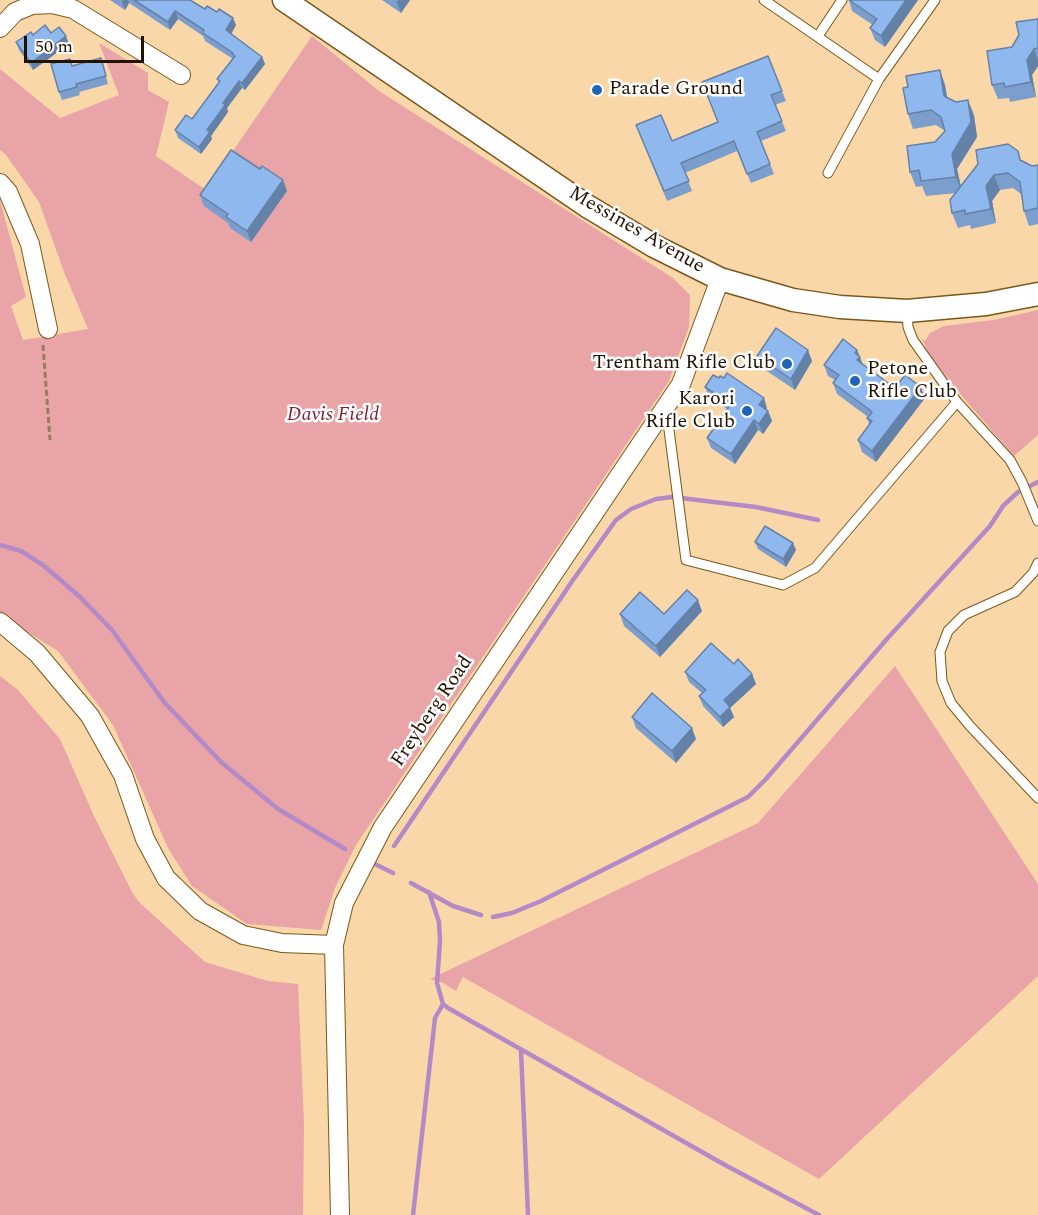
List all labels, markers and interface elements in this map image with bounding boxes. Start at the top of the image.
scale bar [27,24,147,62]
text: 50 m [35,33,73,60]
place label: Parade Ground [609,78,743,102]
marker: Parade Ground [590,83,604,97]
street label: Messines Avenue [564,182,708,280]
place label: Trentham Rifle Club [593,352,775,376]
marker: Trentham Rifle Club [780,357,794,371]
place label: Petone Rifle Club [867,358,957,405]
marker: Petone Rifle Club [848,374,862,388]
place label: Karori Rifle Club [645,388,735,435]
park label: Davis Field [287,404,379,428]
marker: Karori Rifle Club [740,404,754,418]
street label: Freyberg Road [387,652,479,772]

